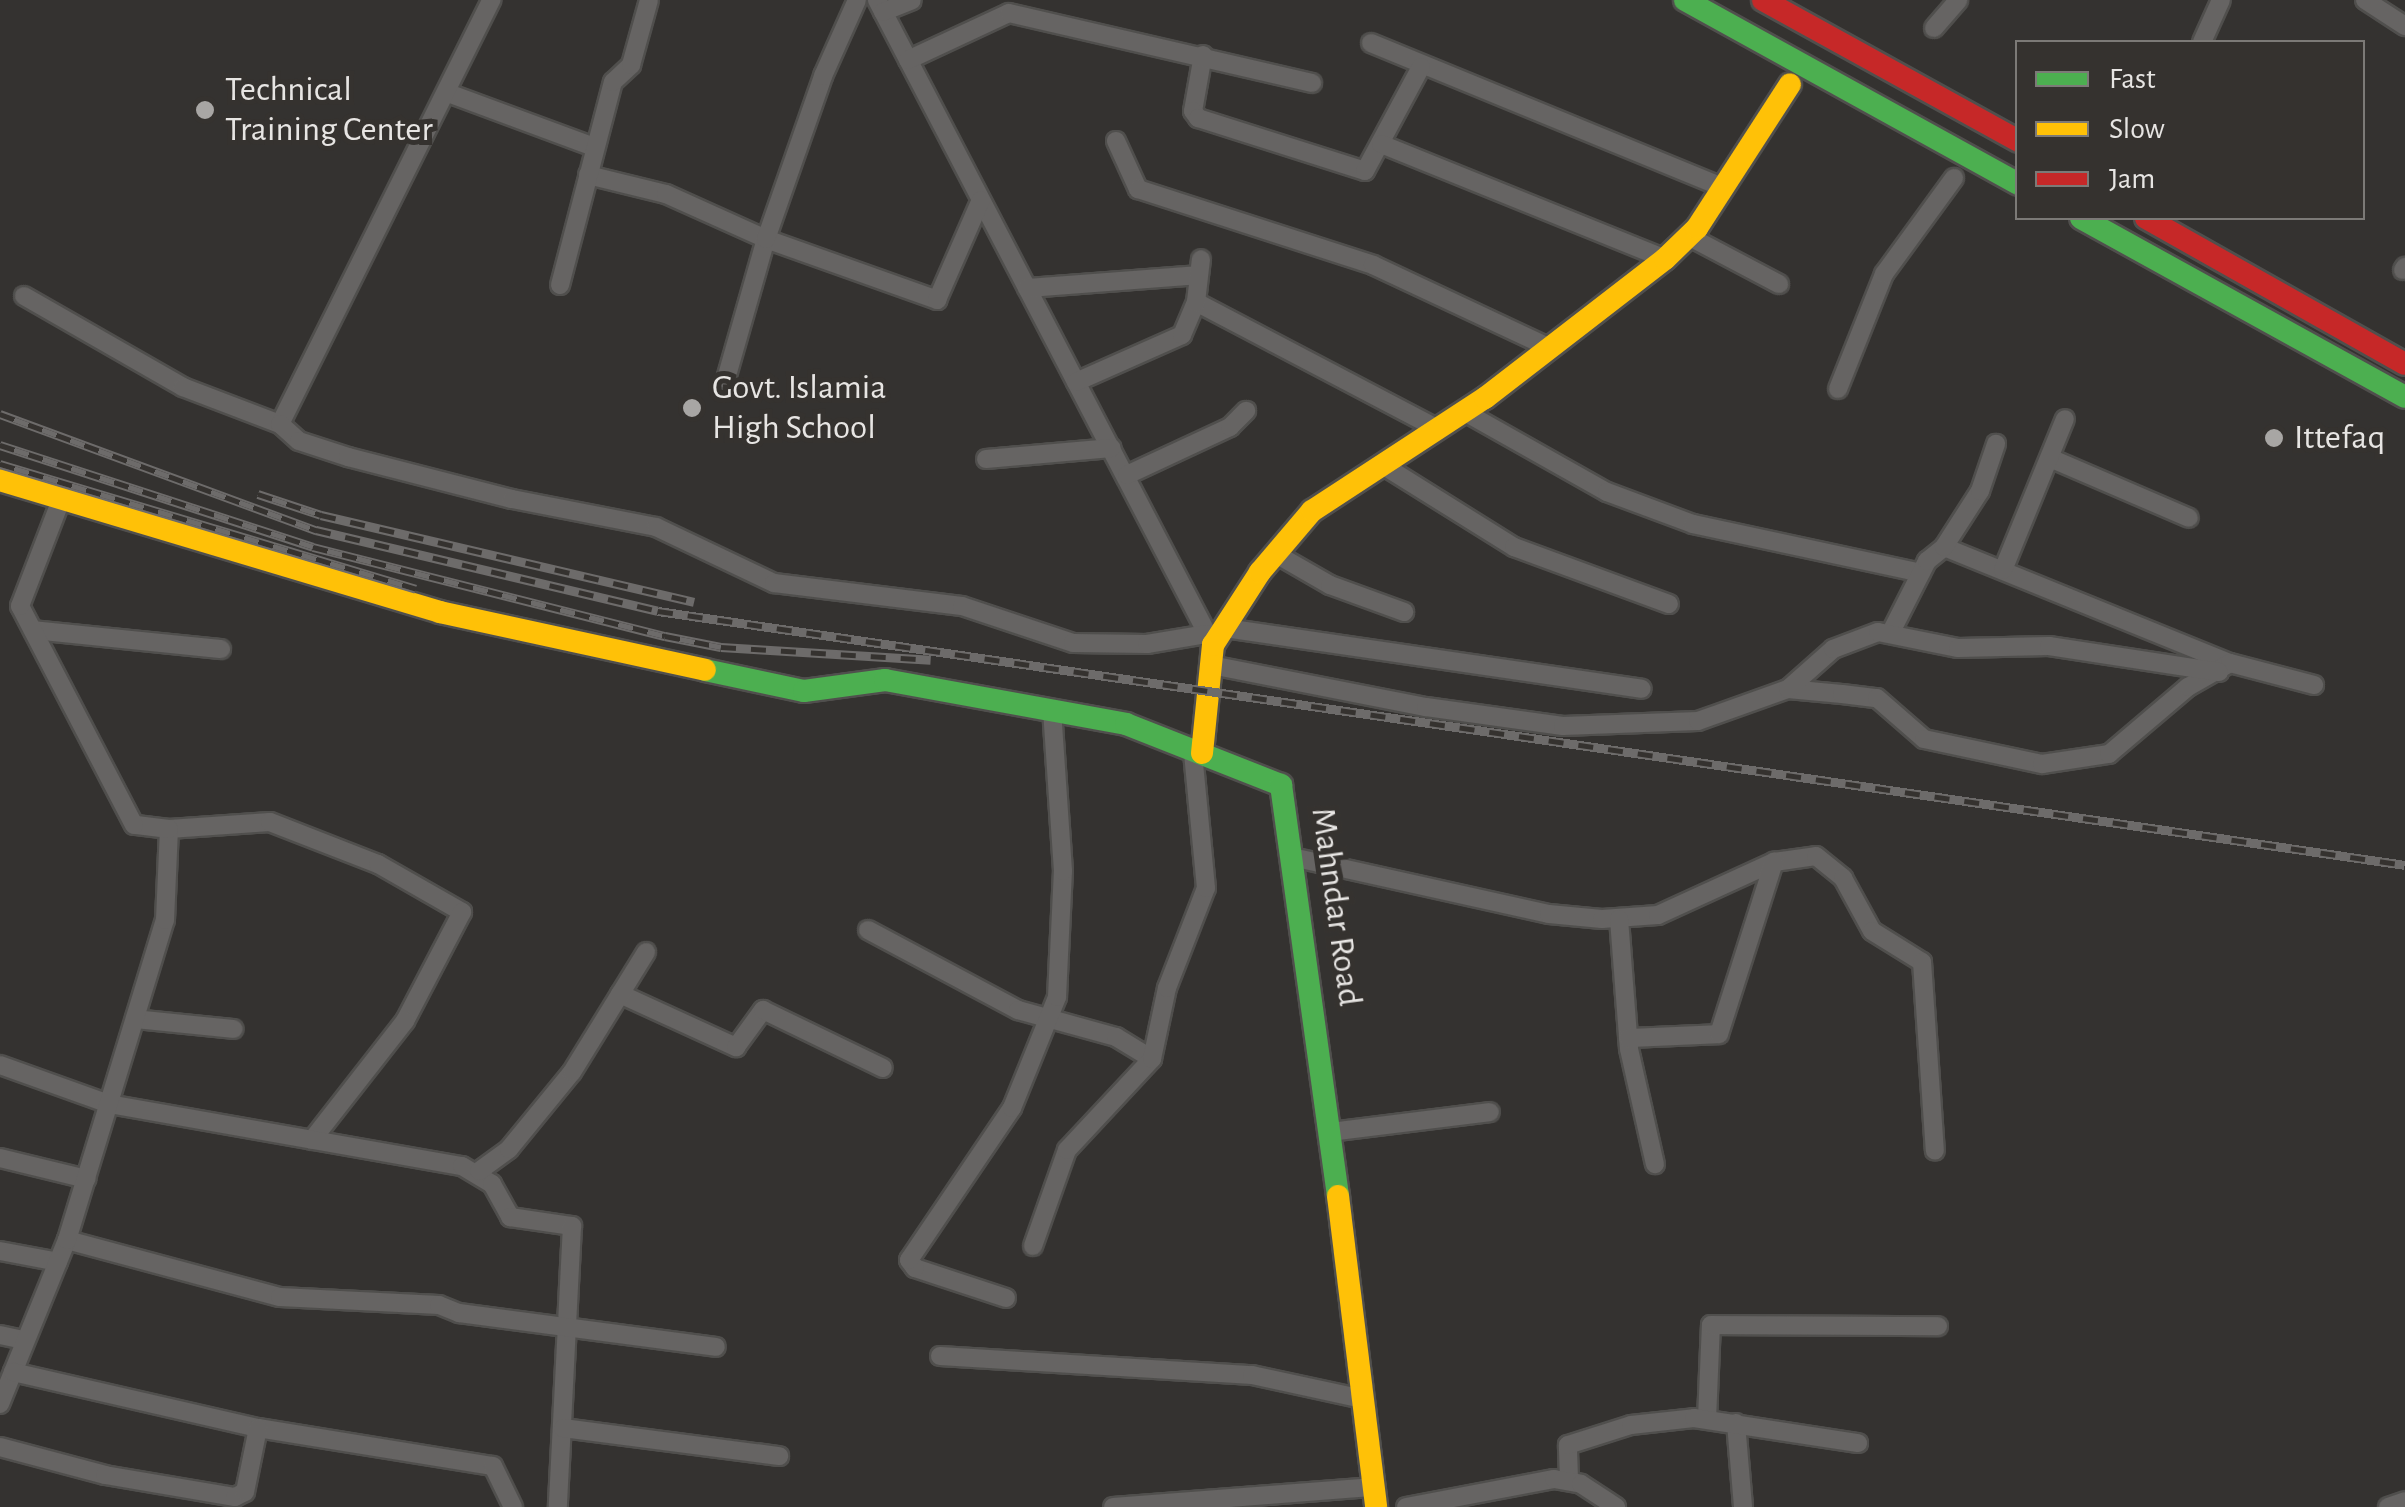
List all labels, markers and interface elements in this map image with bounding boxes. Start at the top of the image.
legend [2015,40,2365,220]
text: Fast [2109,64,2156,94]
place label: Technical Training Center [225,69,433,151]
marker: Technical Training Center [194,99,216,121]
text: Slow [2109,114,2165,144]
text: Jam [2109,164,2155,194]
place label: Govt. Islamia High School [712,367,886,449]
marker: Govt. Islamia High School [681,397,703,419]
place label: Ittefaq [2294,417,2385,459]
marker: Ittefaq [2263,427,2285,449]
street label: Mahndar Road [1301,805,1371,1009]

